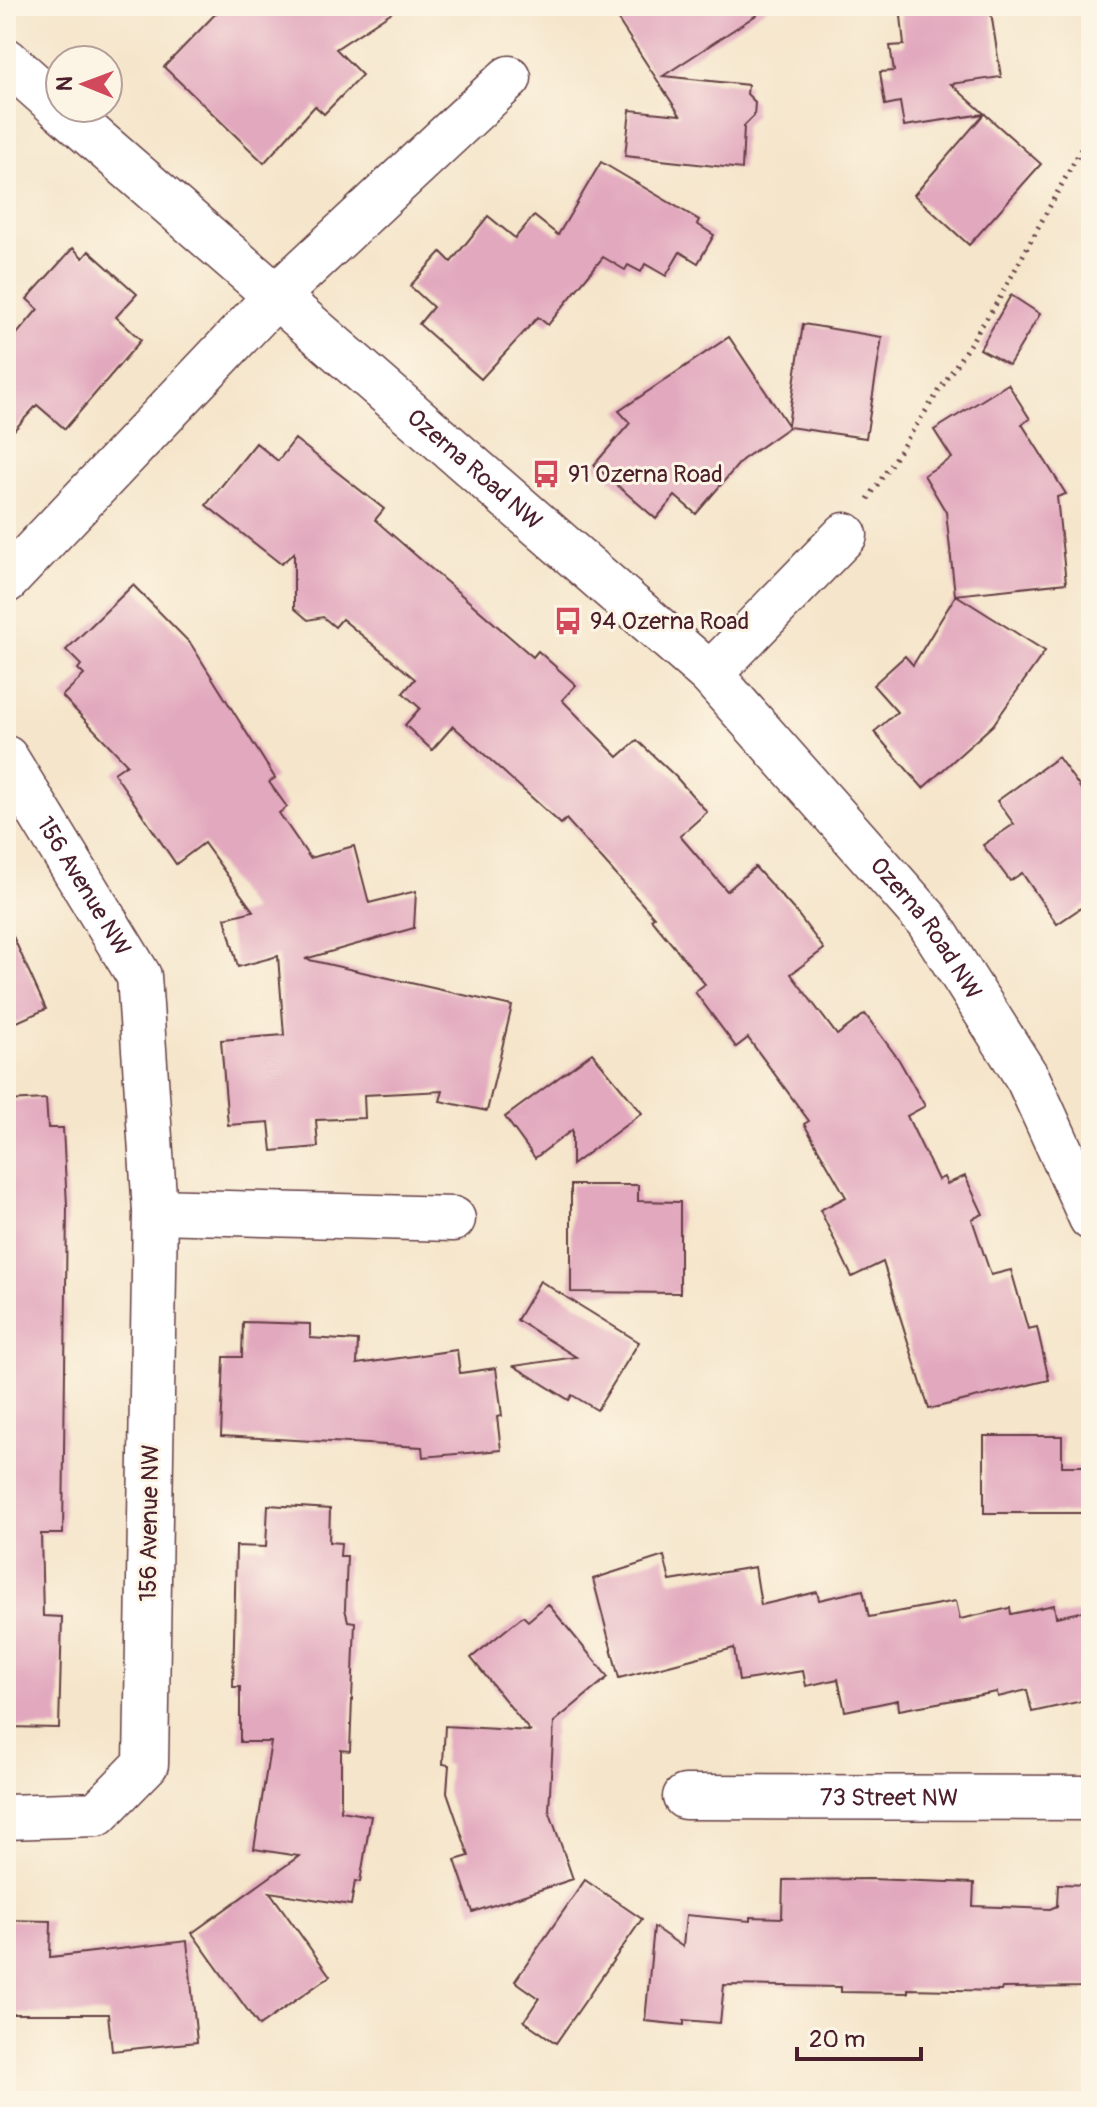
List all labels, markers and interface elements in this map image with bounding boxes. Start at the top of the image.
north arrow [44,44,124,124]
text: N [51,76,79,91]
street label: Ozerna Road NW [401,403,548,536]
bus stop icon: 91 Ozerna Road [531,459,561,489]
place label: 91 Ozerna Road [568,460,723,489]
bus stop icon: 94 Ozerna Road [553,606,583,636]
place label: 94 Ozerna Road [590,607,749,636]
street label: 156 Avenue NW [30,812,137,961]
street label: Ozerna Road NW [864,852,988,1005]
street label: 156 Avenue NW [134,1444,165,1602]
street label: 73 Street NW [820,1783,958,1813]
scale bar [797,2011,921,2061]
text: 20 m [809,2025,865,2054]

